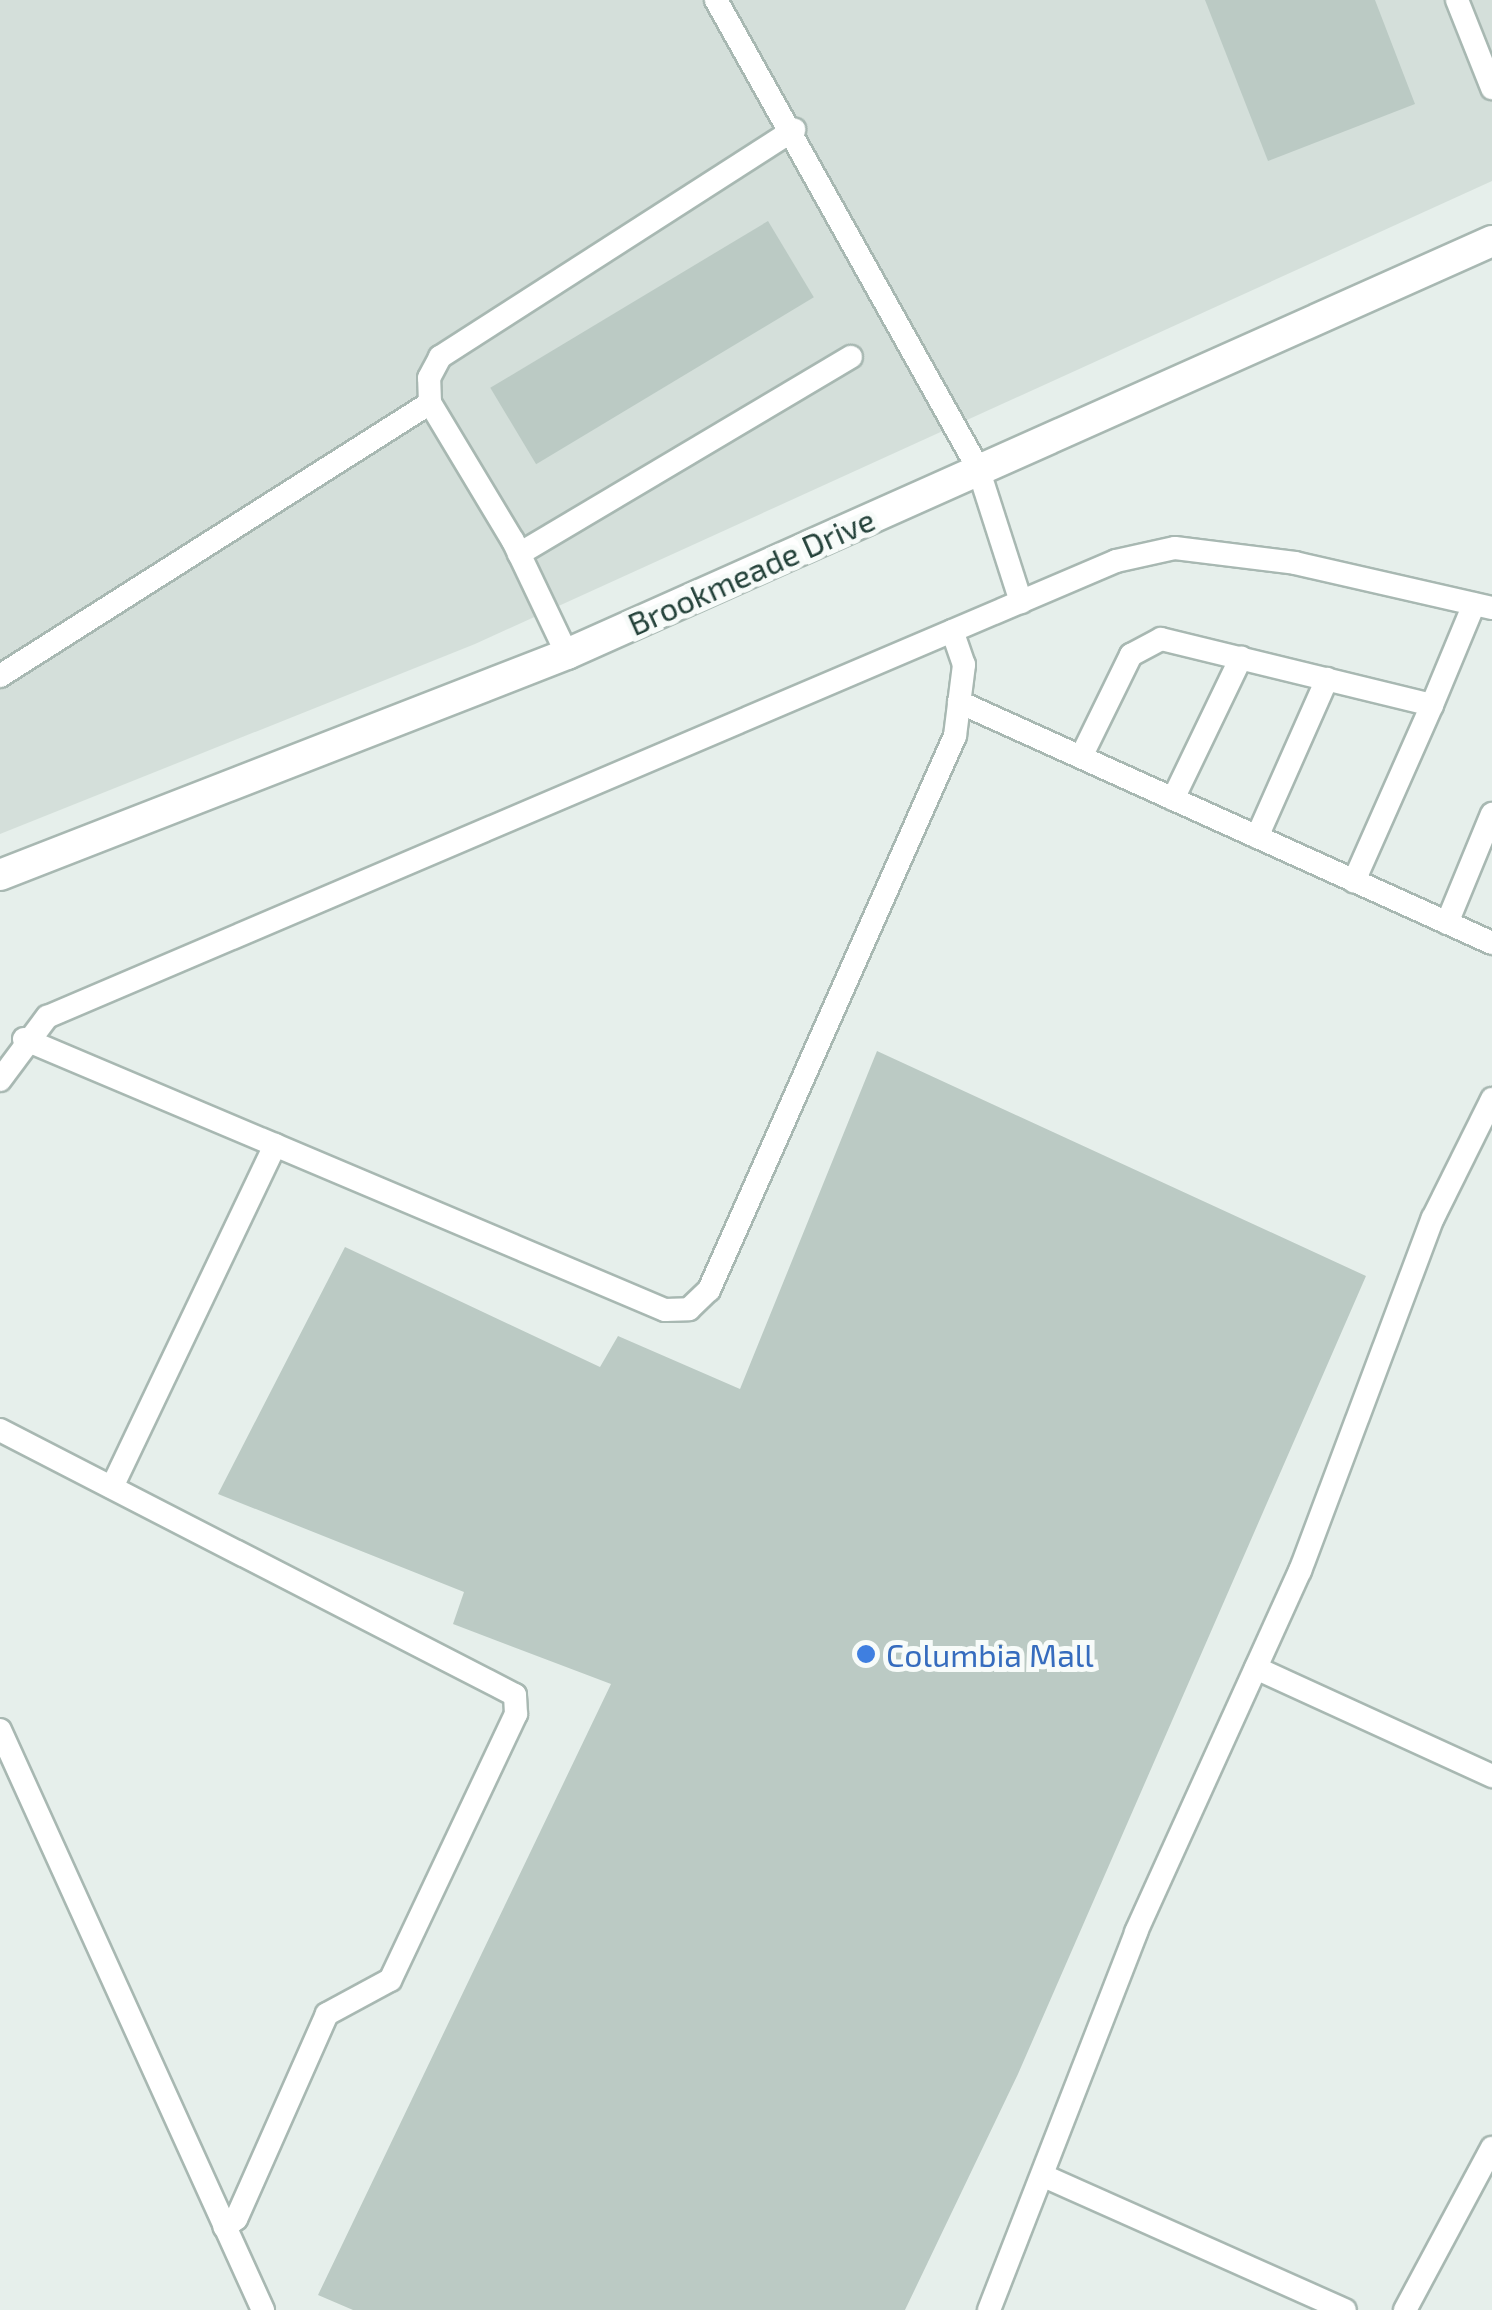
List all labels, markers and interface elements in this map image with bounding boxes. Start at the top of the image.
street label: Brookmeade Drive [622,499,880,643]
place label: Columbia Mall [886,1635,1094,1673]
marker: Columbia Mall [855,1643,877,1665]

